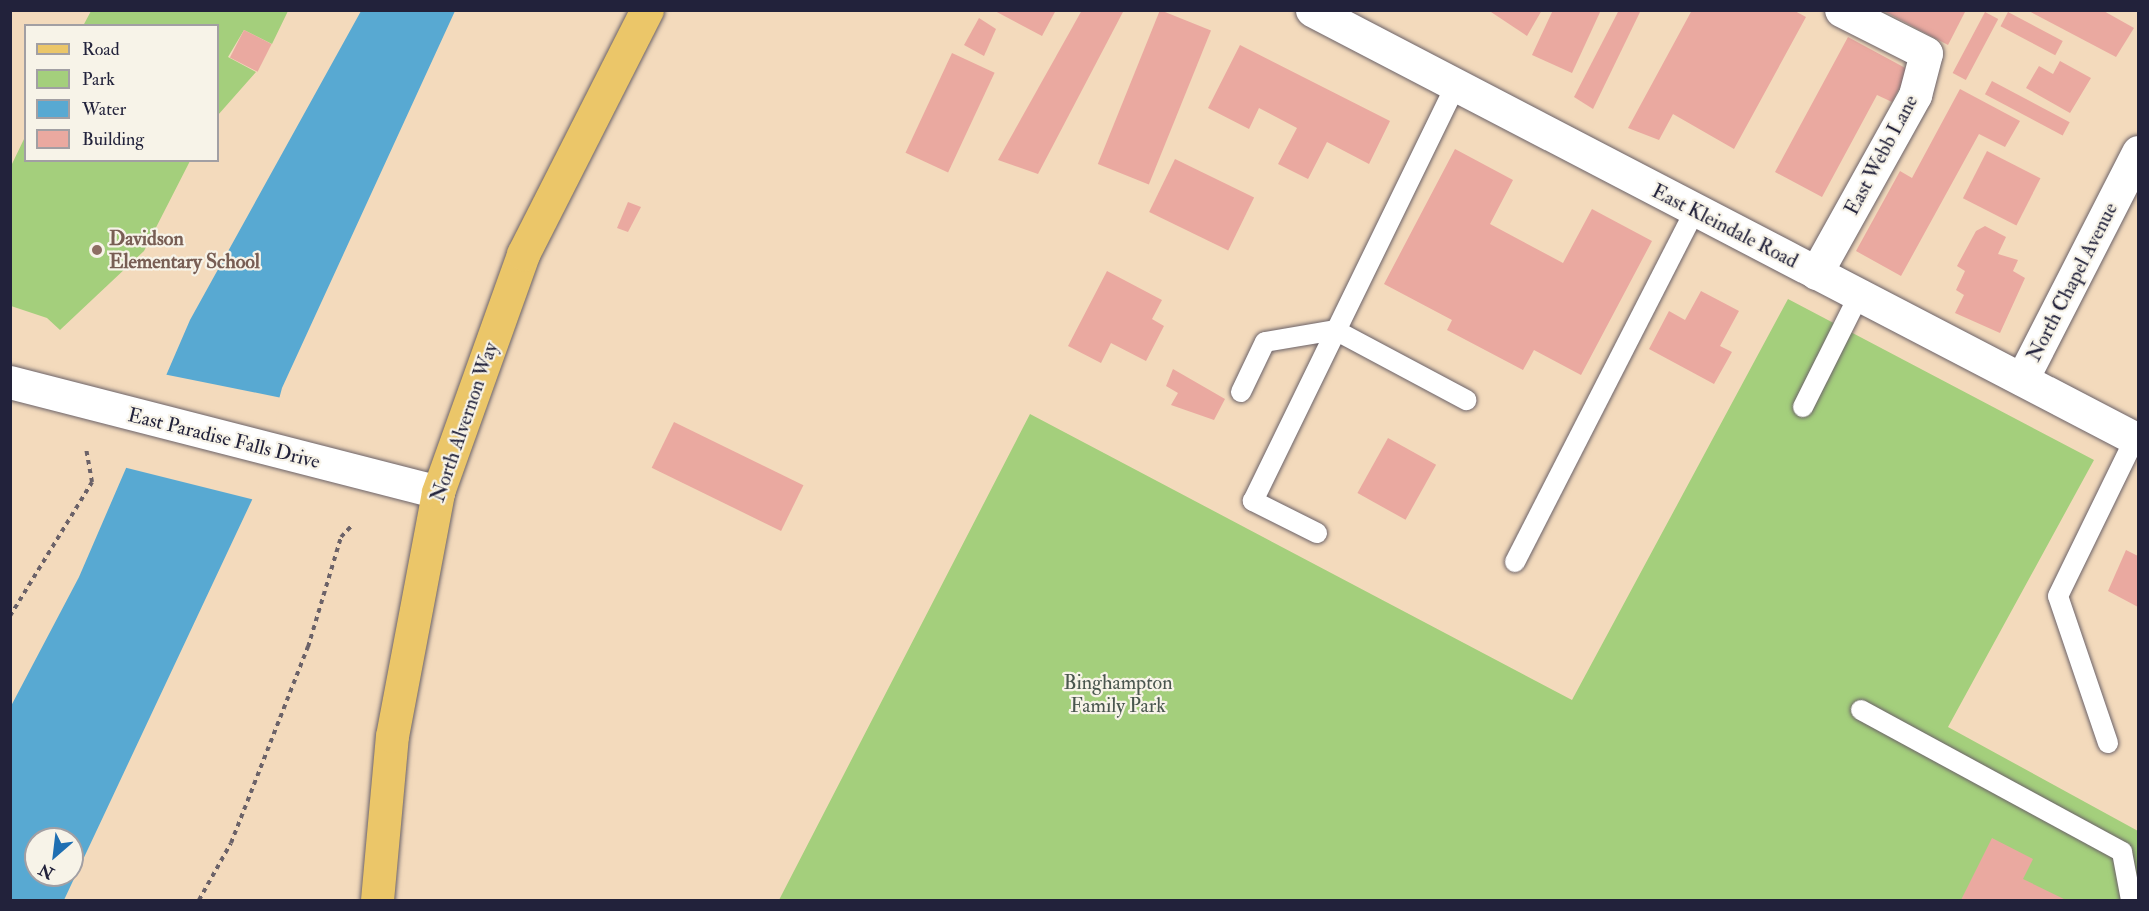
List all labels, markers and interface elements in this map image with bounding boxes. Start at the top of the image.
legend [24,24,219,162]
text: Road [82,38,120,61]
text: Park [82,68,115,91]
street label: East Webb Lane [1839,91,1923,219]
text: Water [82,98,126,121]
text: Building [82,128,144,151]
street label: East Kleindale Road [1648,179,1802,273]
street label: North Chapel Avenue [2022,199,2122,365]
place label: Davidson Elementary School [109,226,260,273]
marker: Davidson Elementary School [90,243,104,257]
street label: North Alvernon Way [425,339,503,505]
street label: East Paradise Falls Drive [125,403,323,473]
park label: Binghampton Family Park [1063,670,1173,717]
north arrow [24,827,84,887]
text: N [35,859,58,883]

